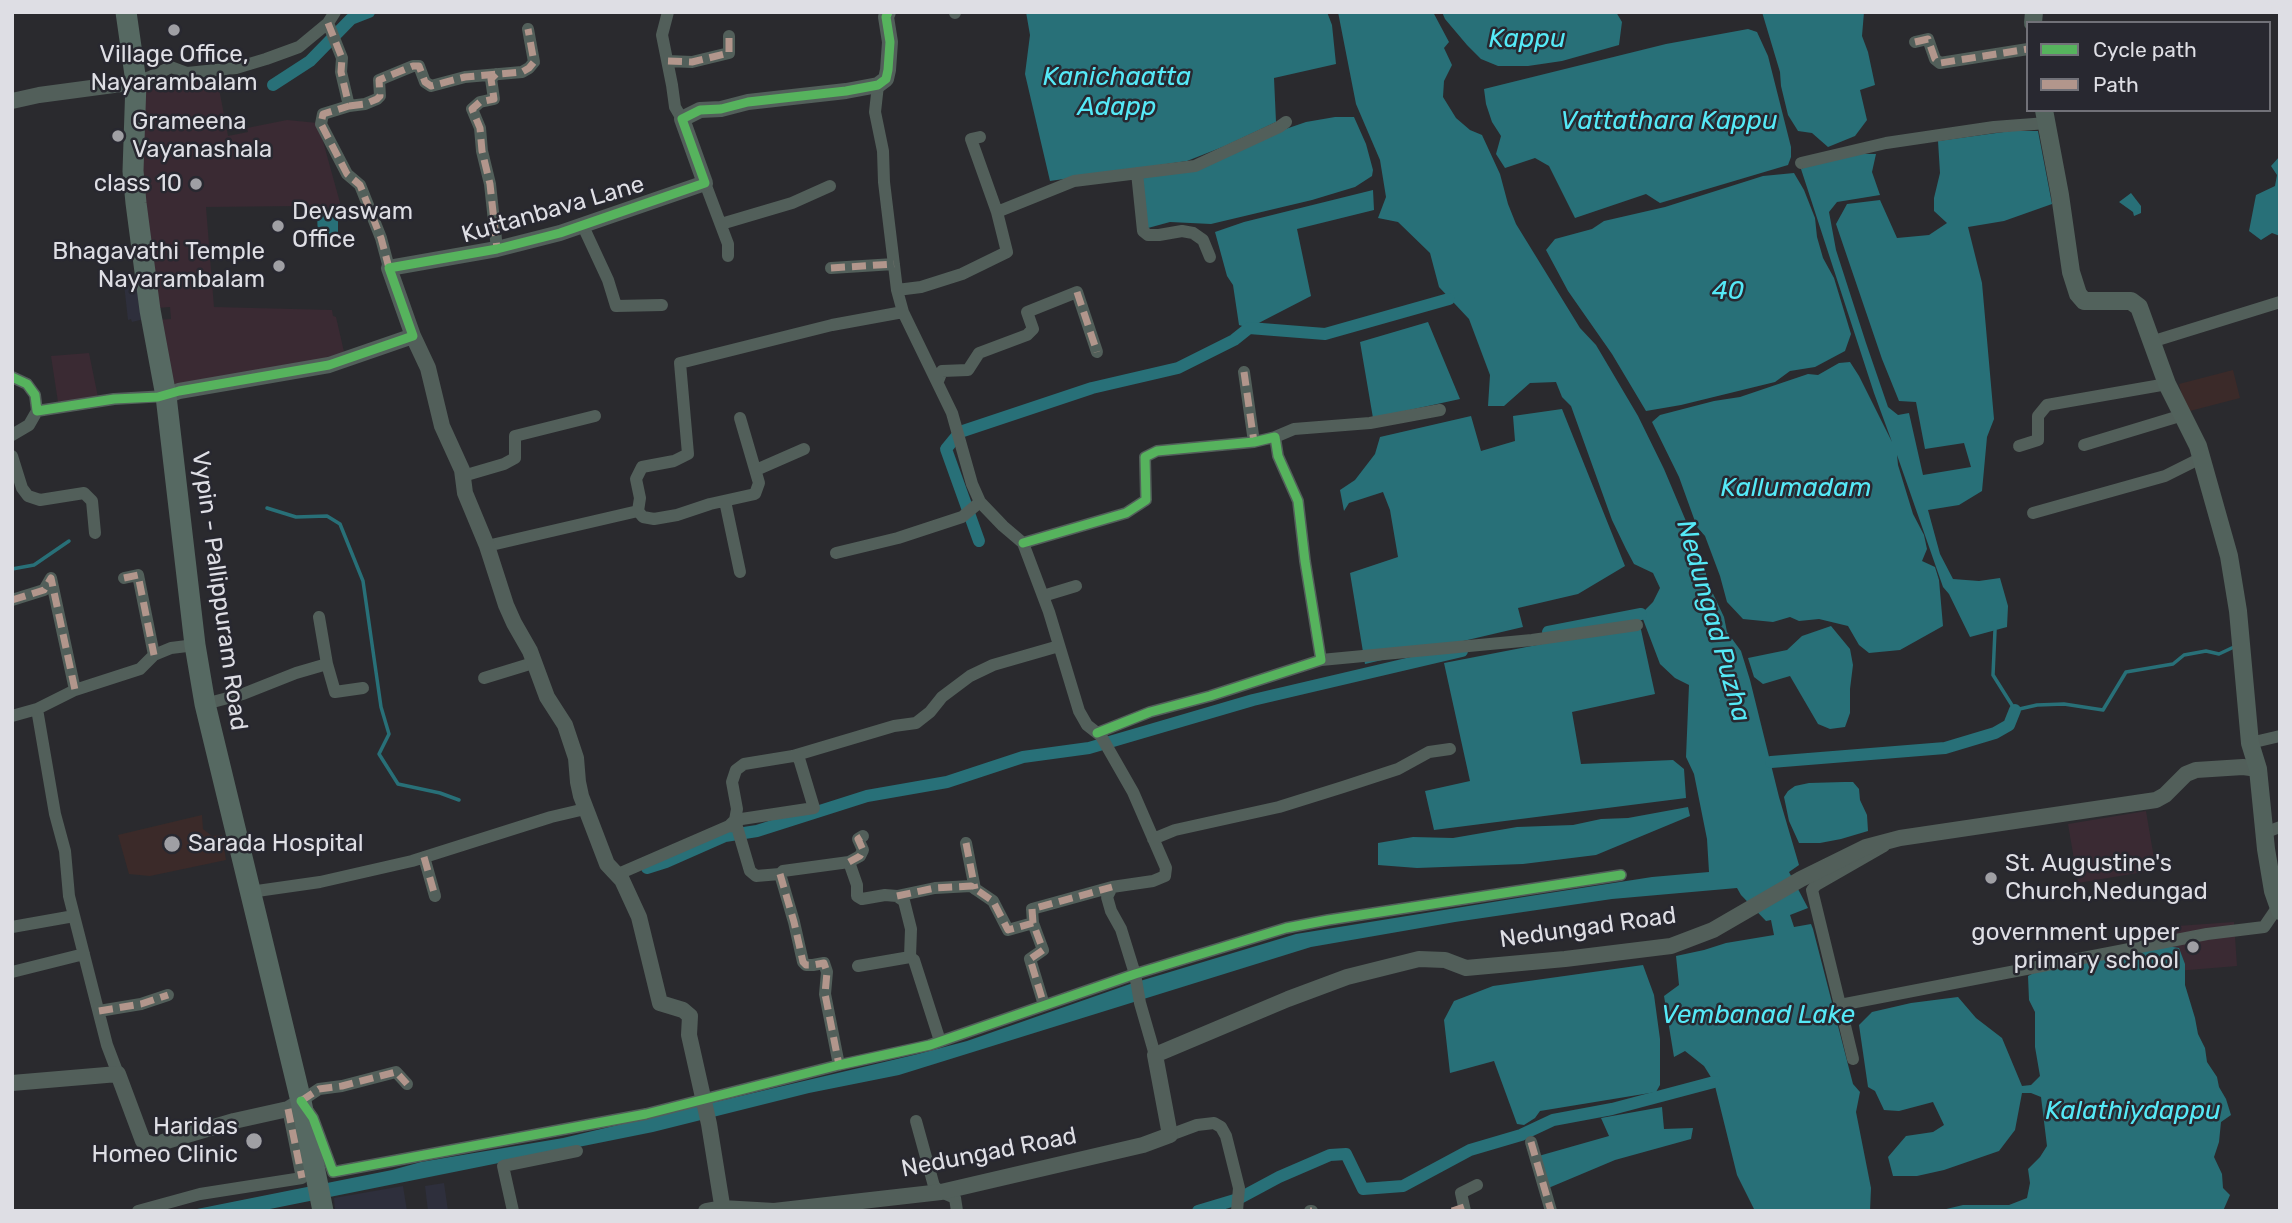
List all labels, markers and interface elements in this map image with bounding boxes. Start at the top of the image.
legend [2026,21,2271,112]
marker: Village Office, Nayarambalam [166,22,182,38]
water label: Kappu [1488,23,1566,55]
text: Cycle path [2093,37,2197,62]
place label: Village Office, Nayarambalam [90,41,258,97]
water label: Kanichaatta Adapp [1043,61,1191,122]
text: Path [2093,72,2139,97]
water label: Vattathara Kappu [1560,105,1778,137]
place label: Grameena Vayanashala [132,108,272,164]
marker: Grameena Vayanashala [110,128,126,144]
place label: class 10 [94,170,182,198]
street label: Kuttanbava Lane [458,170,648,250]
marker: class 10 [188,176,204,192]
place label: Devaswam Office [292,198,413,254]
marker: Devaswam Office [270,218,286,234]
place label: Bhagavathi Temple Nayarambalam [52,238,265,294]
marker: Bhagavathi Temple Nayarambalam [271,258,287,274]
water label: 40 [1712,275,1744,307]
street label: Vypin - Pallippuram Road [185,449,253,733]
water label: Kallumadam [1720,472,1872,504]
water label: Nedungad Puzha [1669,516,1757,726]
place label: Sarada Hospital [188,830,363,858]
marker: Sarada Hospital [162,834,182,854]
place label: St. Augustine's Church,Nedungad [2005,850,2208,906]
marker: St. Augustine's Church,Nedungad [1983,870,1999,886]
street label: Nedungad Road [1498,901,1678,955]
place label: government upper primary school [1971,919,2179,975]
marker: government upper primary school [2185,939,2201,955]
water label: Vembanad Lake [1661,999,1855,1031]
water label: Kalathiydappu [2045,1095,2221,1127]
place label: Haridas Homeo Clinic [91,1113,238,1169]
street label: Nedungad Road [899,1122,1079,1184]
marker: Haridas Homeo Clinic [244,1131,264,1151]

